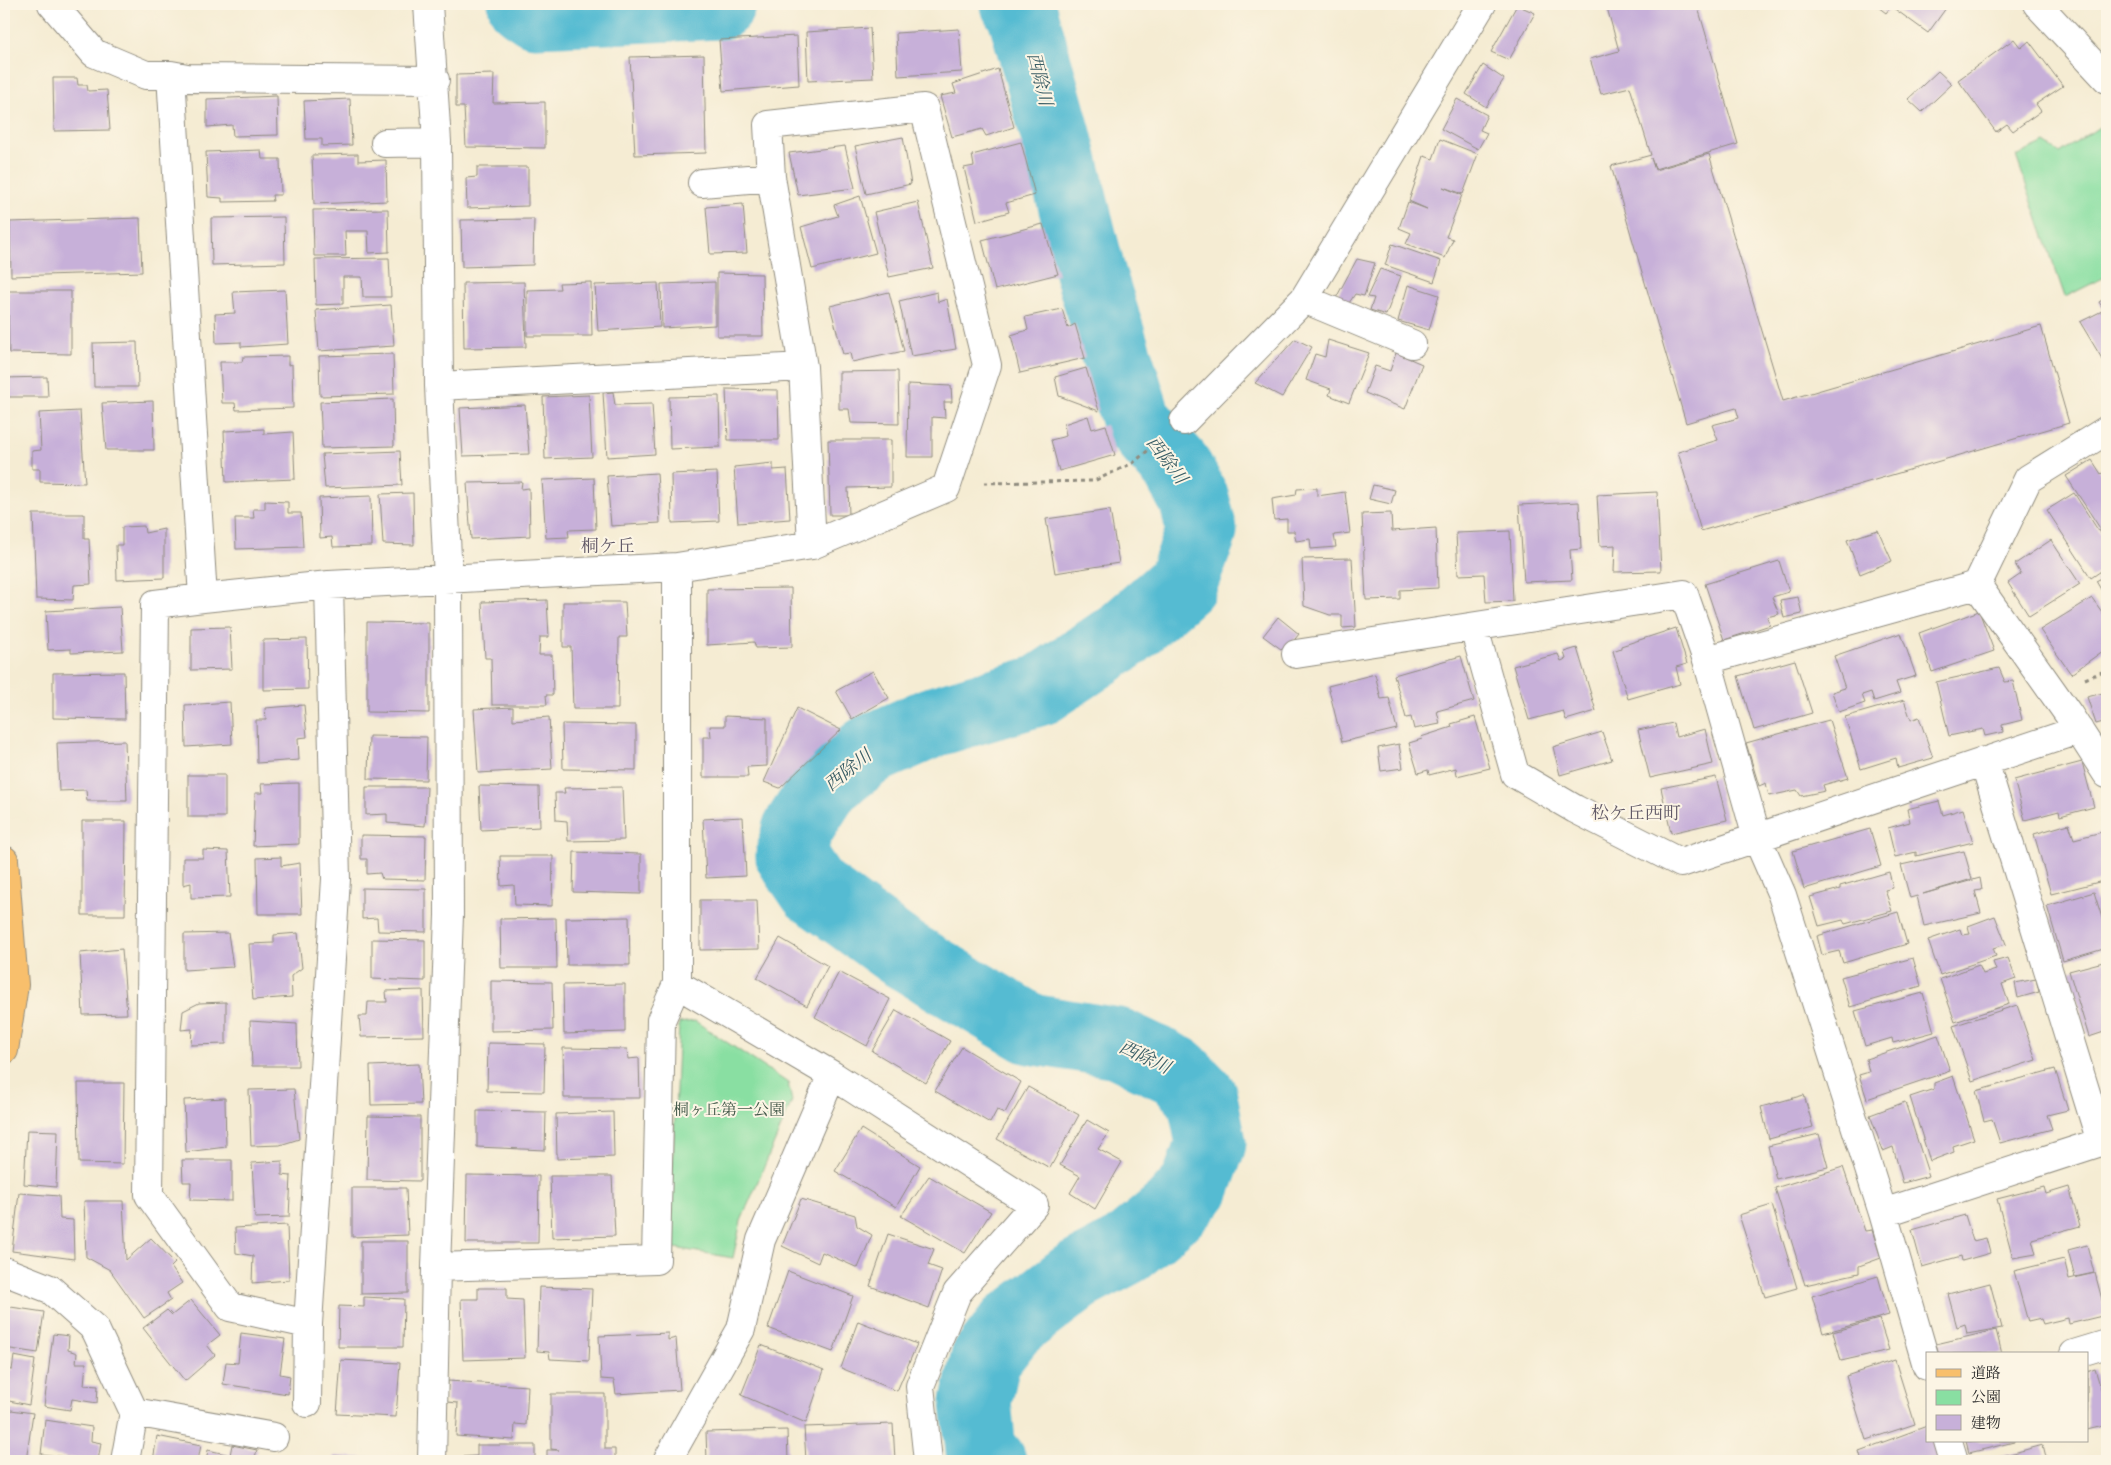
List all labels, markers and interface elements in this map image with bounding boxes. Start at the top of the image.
water label: 西除川 [1022,50,1058,110]
water label: 西除川 [1141,432,1193,490]
district label: 桐ケ丘 [581,535,635,558]
water label: 西除川 [820,743,878,796]
district label: 松ケ丘西町 [1591,802,1681,825]
water label: 西除川 [1115,1036,1176,1080]
park label: 桐ヶ丘第一公園 [673,1100,785,1120]
legend [1926,1352,2088,1442]
text: 道路 [1971,1364,2001,1383]
text: 公園 [1971,1388,2001,1407]
text: 建物 [1971,1414,2001,1433]

